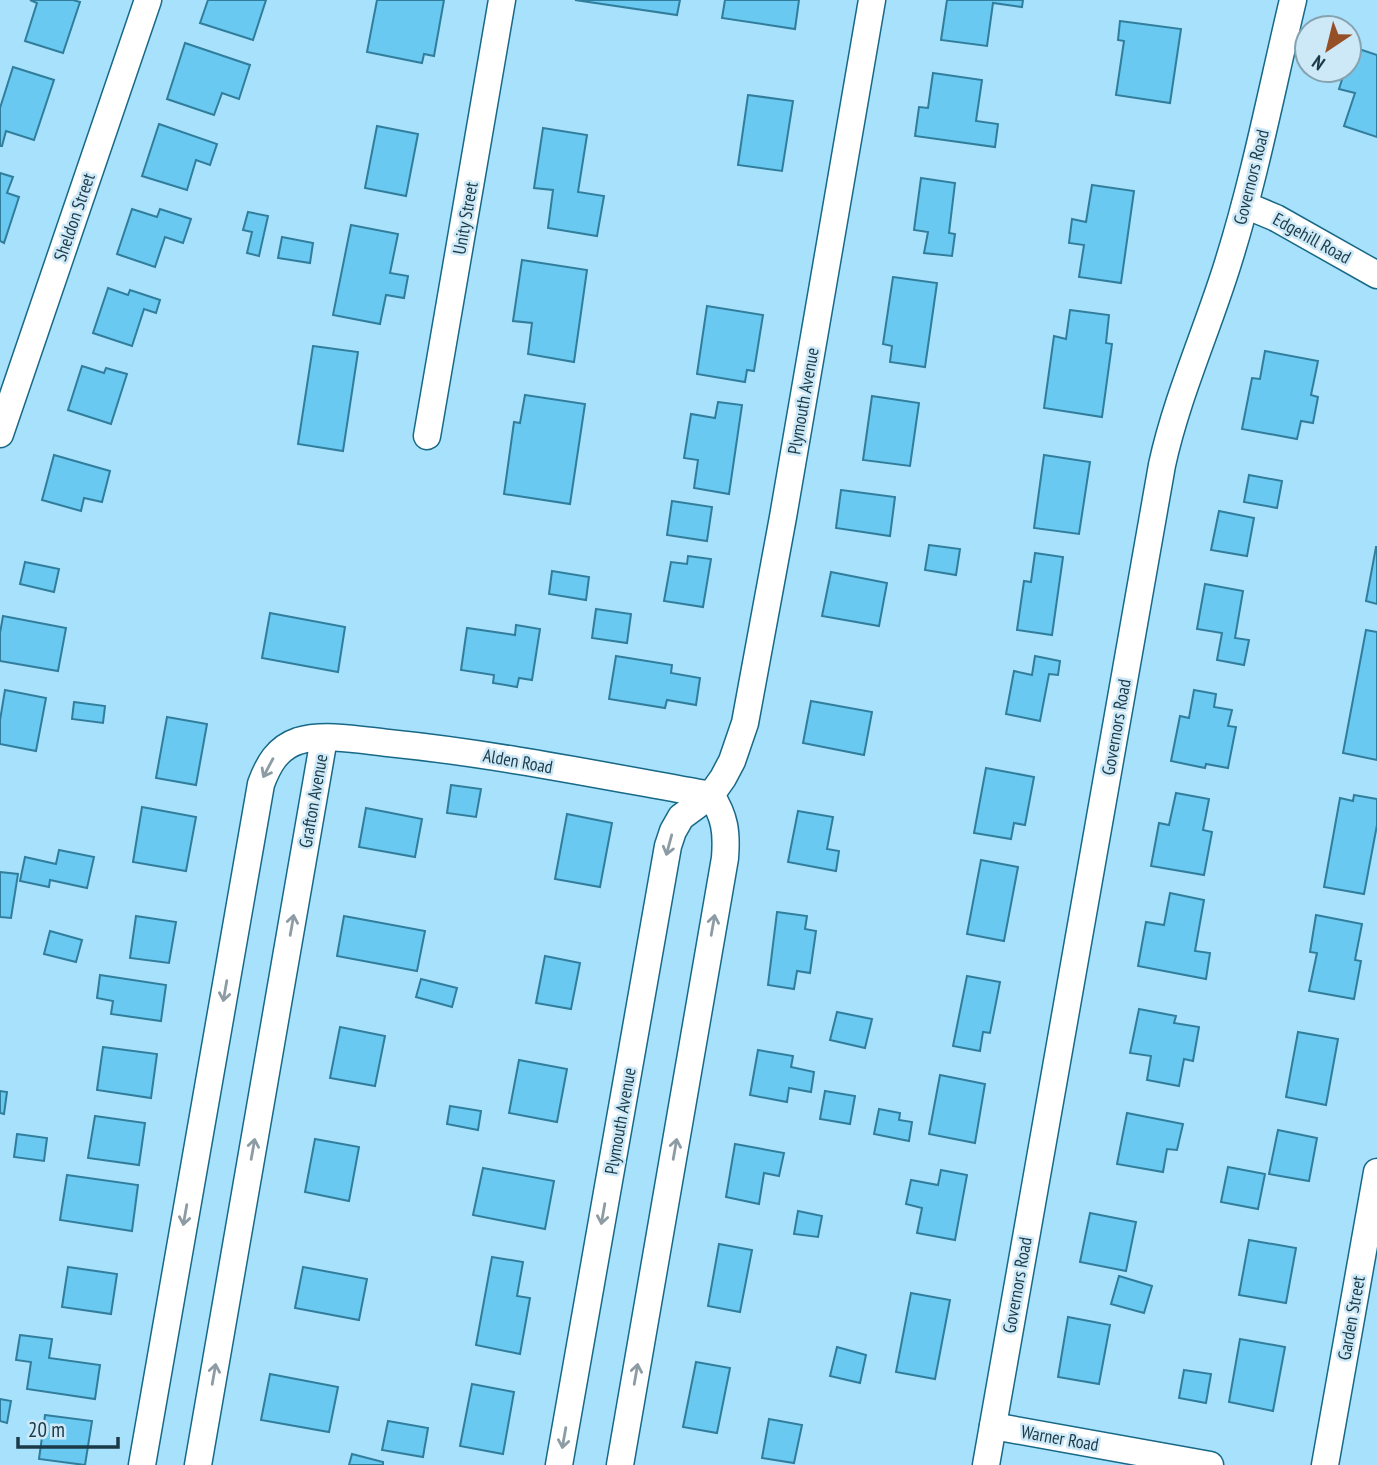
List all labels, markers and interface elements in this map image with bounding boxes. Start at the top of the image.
north arrow [1293,14,1363,84]
text: N [1307,50,1329,76]
street label: Governors Road [1228,127,1274,227]
street label: Sheldon Street [48,170,100,264]
street label: Unity Street [447,180,483,256]
street label: Edgehill Road [1269,207,1355,269]
street label: Plymouth Avenue [782,346,824,456]
street label: Governors Road [1096,677,1136,777]
street label: Alden Road [481,744,555,778]
street label: Grafton Avenue [293,752,333,850]
one-way arrow [261,757,275,778]
one-way arrow [662,833,675,856]
one-way arrow [286,914,299,937]
one-way arrow [707,914,720,937]
one-way arrow [218,979,231,1001]
street label: Plymouth Avenue [599,1066,641,1176]
one-way arrow [247,1139,260,1161]
one-way arrow [668,1139,682,1161]
one-way arrow [596,1202,610,1225]
one-way arrow [178,1203,192,1226]
street label: Governors Road [997,1235,1037,1335]
street label: Garden Street [1332,1274,1370,1362]
one-way arrow [208,1363,221,1386]
one-way arrow [630,1363,643,1386]
scale bar [18,1406,117,1450]
text: 20 m [28,1416,65,1443]
street label: Warner Road [1019,1420,1101,1456]
one-way arrow [557,1426,570,1449]

